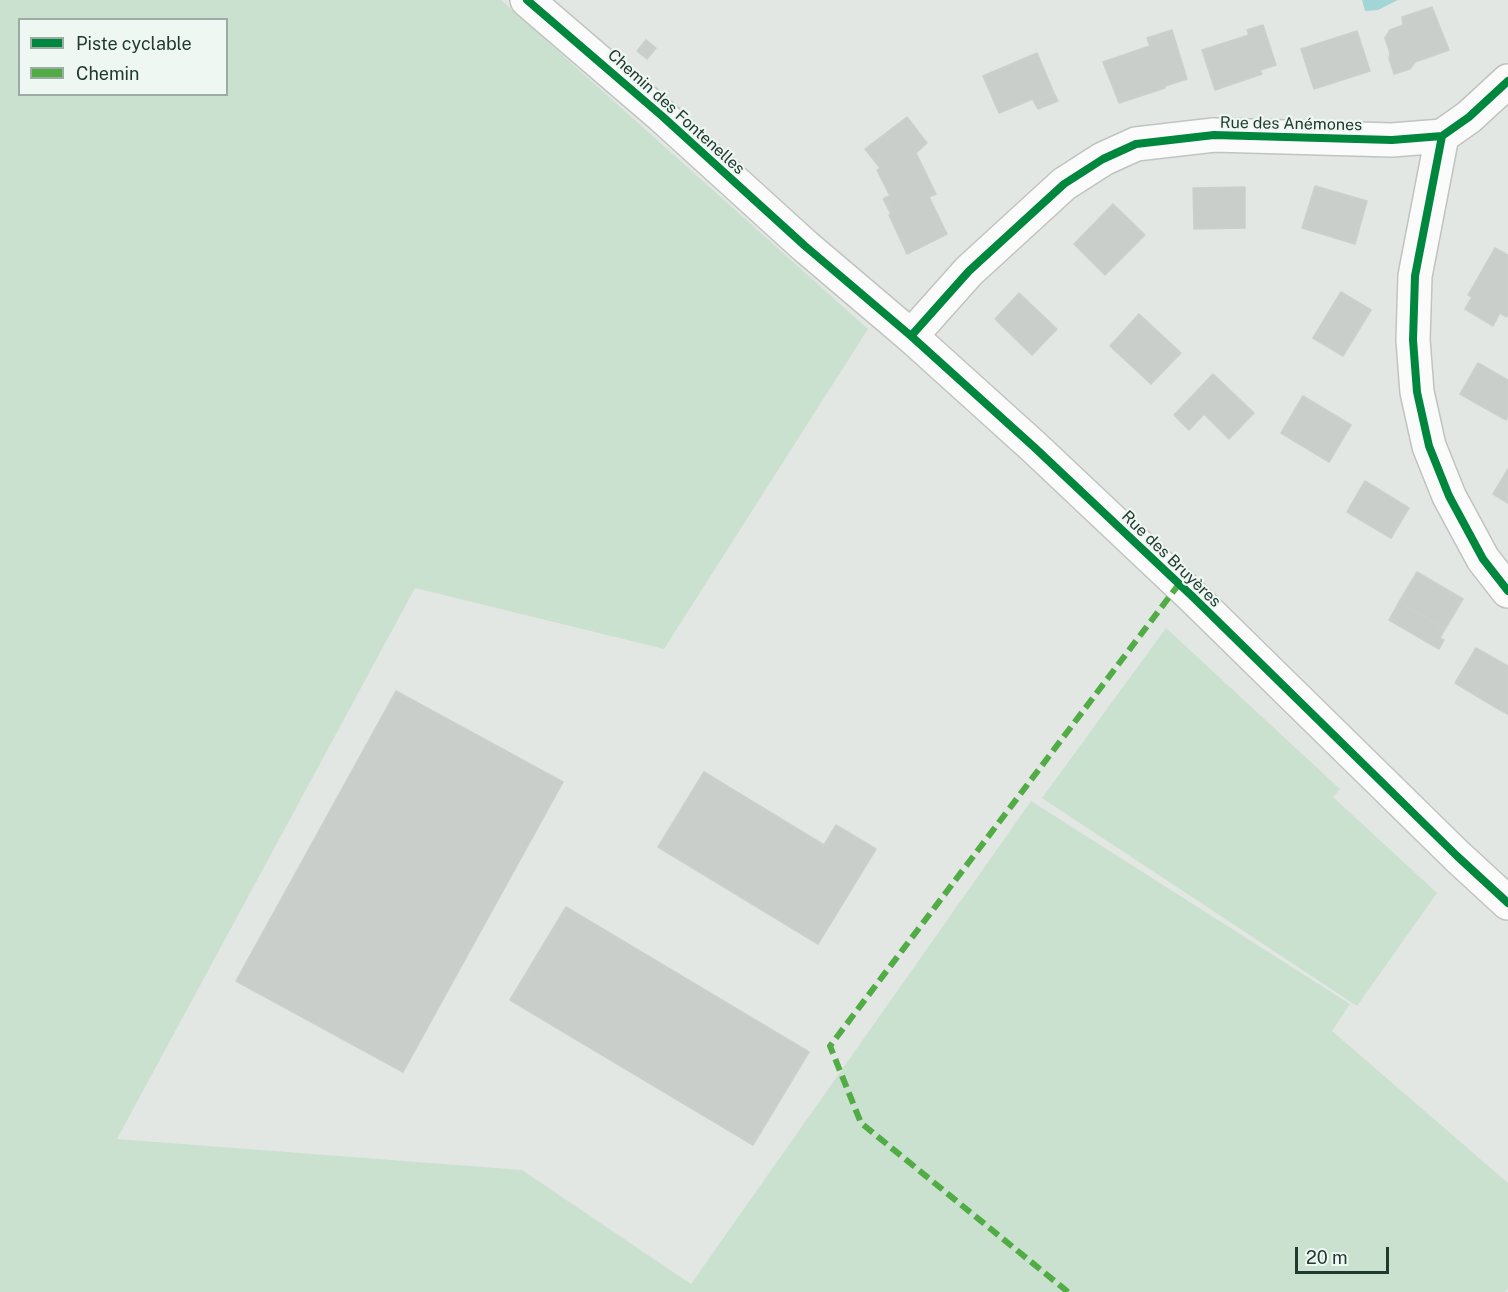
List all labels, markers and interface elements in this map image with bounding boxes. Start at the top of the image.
legend [18,18,228,96]
text: Piste cyclable [76,33,192,54]
street label: Chemin des Fontenelles [604,45,748,179]
text: Chemin [76,63,140,84]
street label: Rue des Anémones [1220,113,1362,135]
street label: Rue des Bruyères [1117,507,1225,611]
scale bar [1298,1235,1392,1273]
text: 20 m [1306,1247,1348,1268]

